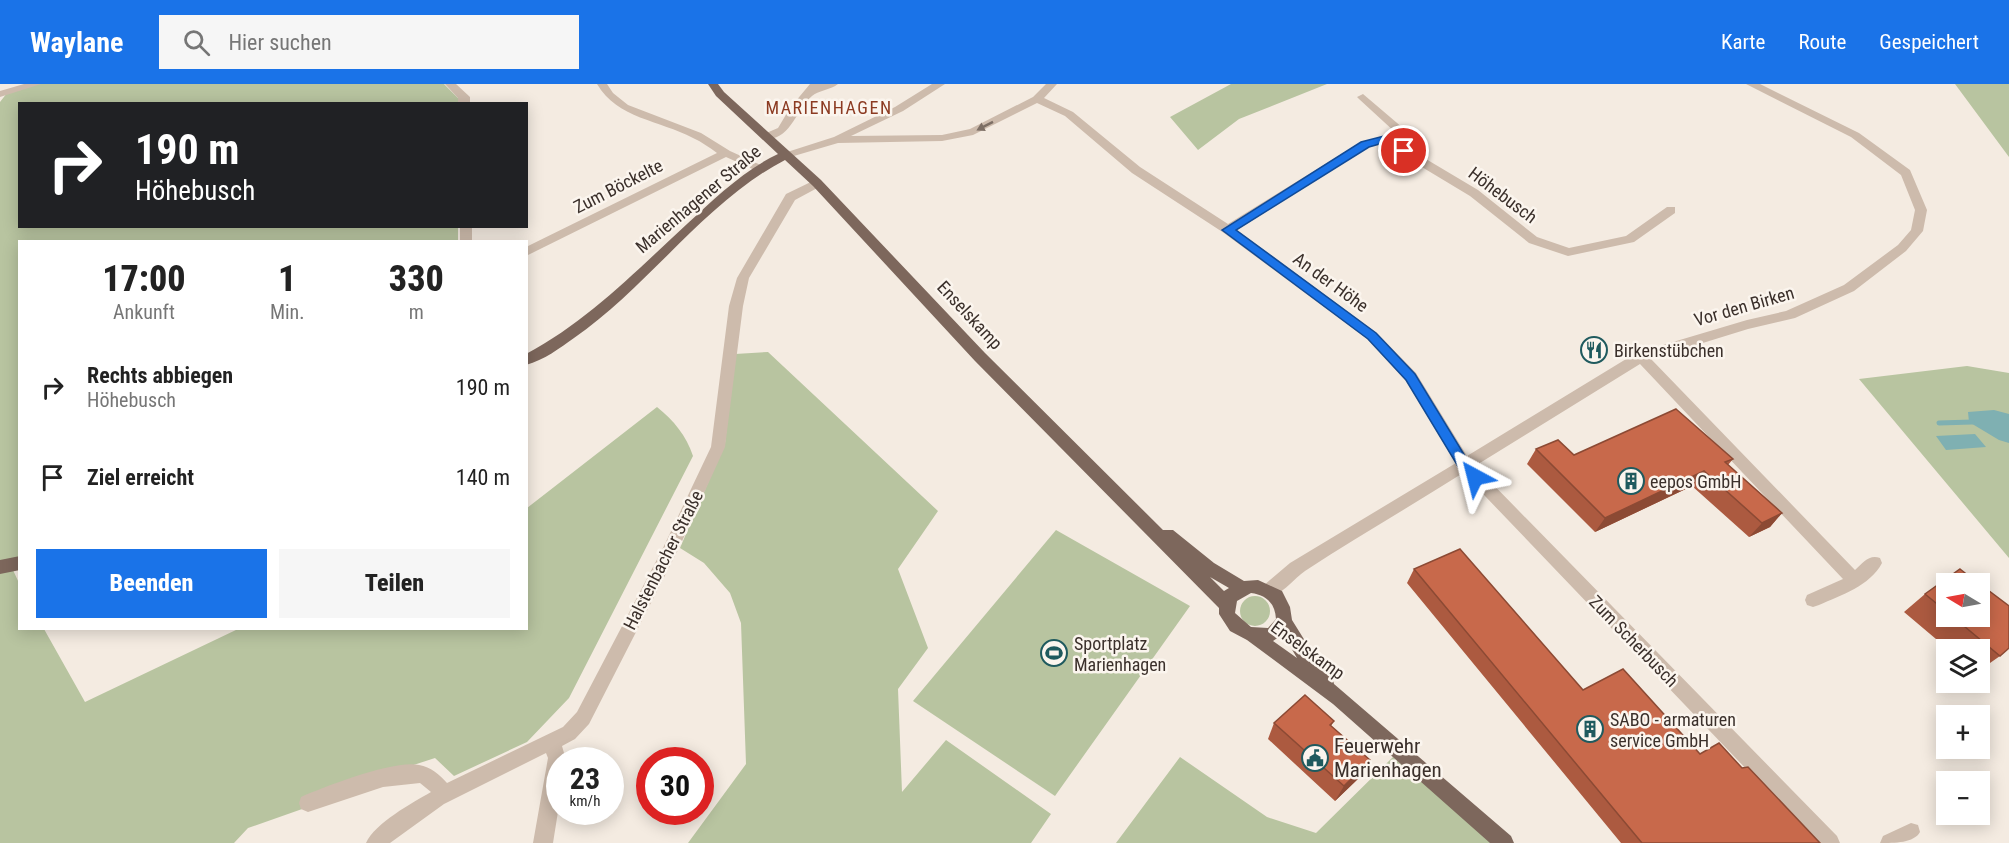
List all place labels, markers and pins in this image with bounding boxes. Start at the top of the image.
pin [1378,125,1429,176]
restaurant icon: Birkenstübchen [1579,335,1609,365]
place label: Birkenstübchen [1614,340,1724,361]
building icon: eepos GmbH [1616,466,1646,496]
place label: eepos GmbH [1650,471,1741,492]
place label: Sportplatz Marienhagen [1074,633,1166,675]
sports icon: Sportplatz Marienhagen [1039,638,1069,668]
place label: SABO - armaturen service GmbH [1610,709,1736,751]
building icon: SABO - armaturen service GmbH [1575,714,1605,744]
place label: Feuerwehr Marienhagen [1334,734,1442,782]
public building icon: Feuerwehr Marienhagen [1300,743,1330,773]

